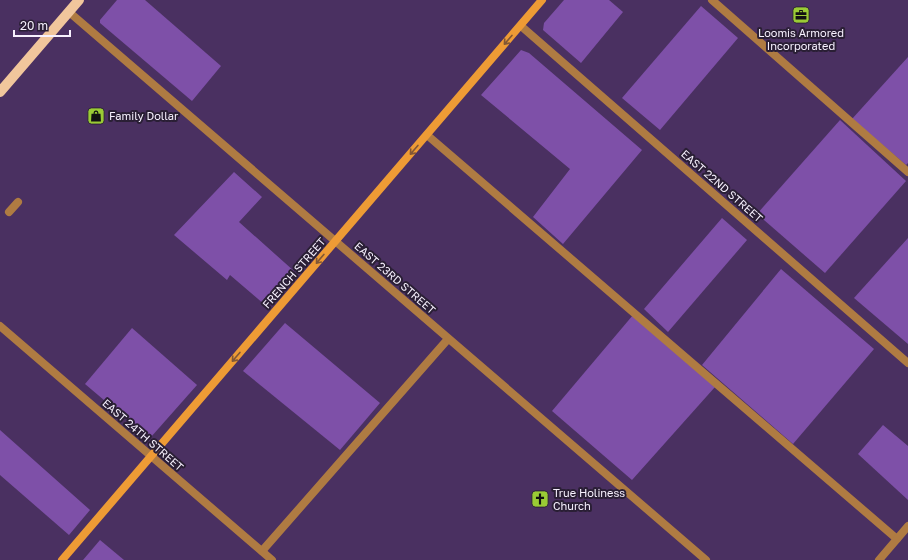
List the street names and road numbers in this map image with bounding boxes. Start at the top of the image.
street label: EAST 22ND STREET [679,147,766,225]
street label: FRENCH STREET [259,235,328,311]
street label: EAST 23RD STREET [352,239,439,316]
street label: EAST 24TH STREET [100,396,187,473]

